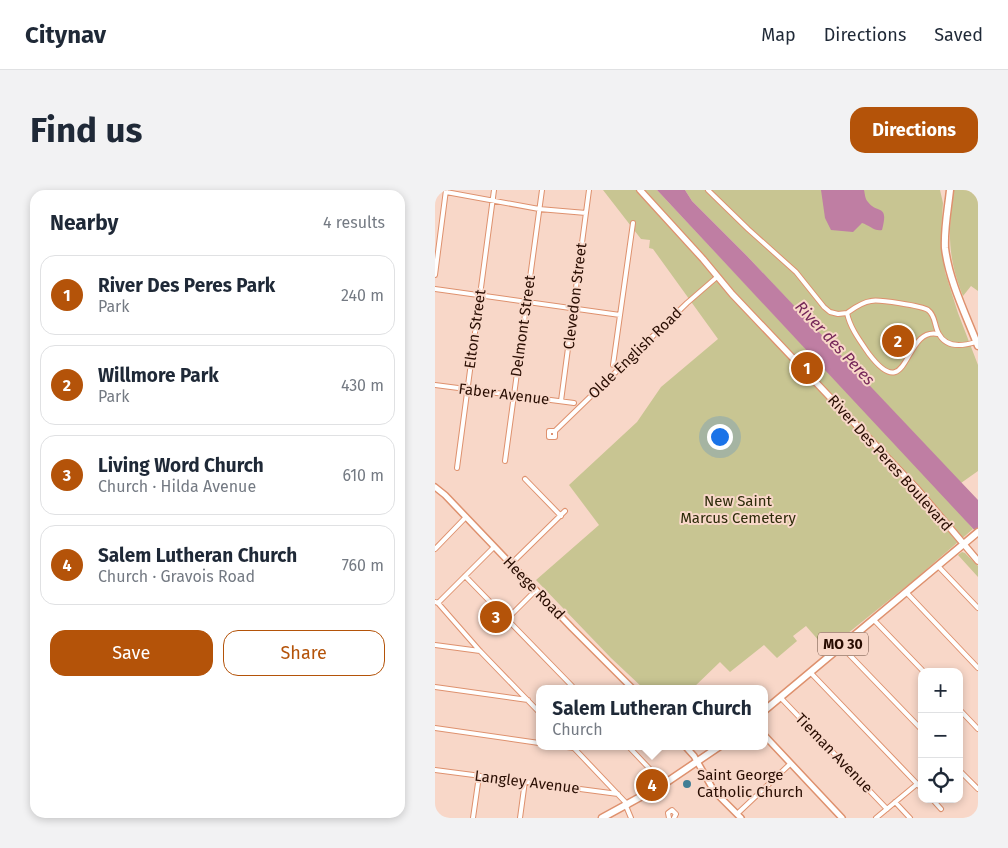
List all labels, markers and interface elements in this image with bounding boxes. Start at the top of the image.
text: Citynav [25,21,106,49]
text: Map [761,24,796,46]
text: Directions [824,24,906,46]
text: Saved [934,24,983,46]
button: Directions [850,107,978,153]
text: Find us [30,109,142,151]
text: Nearby [50,210,118,236]
text: 4 results [323,213,385,232]
street label: Clevedon Street [560,241,591,350]
street label: Delmont Street [507,273,539,378]
text: River Des Peres Park [98,274,275,297]
text: 1 [63,286,71,305]
text: 240 m [341,286,384,305]
street label: Elton Street [461,288,490,370]
text: Park [98,297,130,316]
water label: River des Peres [791,297,879,389]
street label: Olde English Road [584,304,686,402]
pin: 2 [882,322,914,360]
pin: 1 [791,349,823,387]
text: Willmore Park [98,364,219,387]
text: 2 [63,376,71,395]
text: 430 m [341,376,384,395]
street label: Faber Avenue [458,380,550,408]
text: Park [98,387,130,406]
street label: River Des Peres Boulevard [824,391,956,535]
your location [707,424,733,450]
text: Living Word Church [98,454,264,477]
text: 3 [63,466,71,485]
text: 610 m [342,466,384,485]
text: Church · Hilda Avenue [98,477,256,496]
park label: New Saint Marcus Cemetery [680,492,796,527]
text: Salem Lutheran Church [98,544,297,567]
street label: Heege Road [499,553,569,623]
text: 4 [62,556,72,575]
text: 760 m [342,556,384,575]
text: Church · Gravois Road [98,567,255,586]
pin: 3 [480,598,512,636]
button: Save [50,630,213,676]
button: Share [223,630,385,676]
road number: MO 30 [818,632,868,656]
map controls [918,668,963,803]
button: + [918,668,963,713]
popup [536,685,768,750]
text: Salem Lutheran Church [552,697,752,720]
street label: Tieman Avenue [791,709,877,797]
button: − [918,713,963,758]
text: Church [552,720,603,739]
button: locate [918,758,963,803]
pin: 4 [636,766,668,804]
place label: Saint George Catholic Church [697,766,803,801]
street label: Langley Avenue [473,767,581,797]
marker: Saint George Catholic Church [681,778,693,790]

